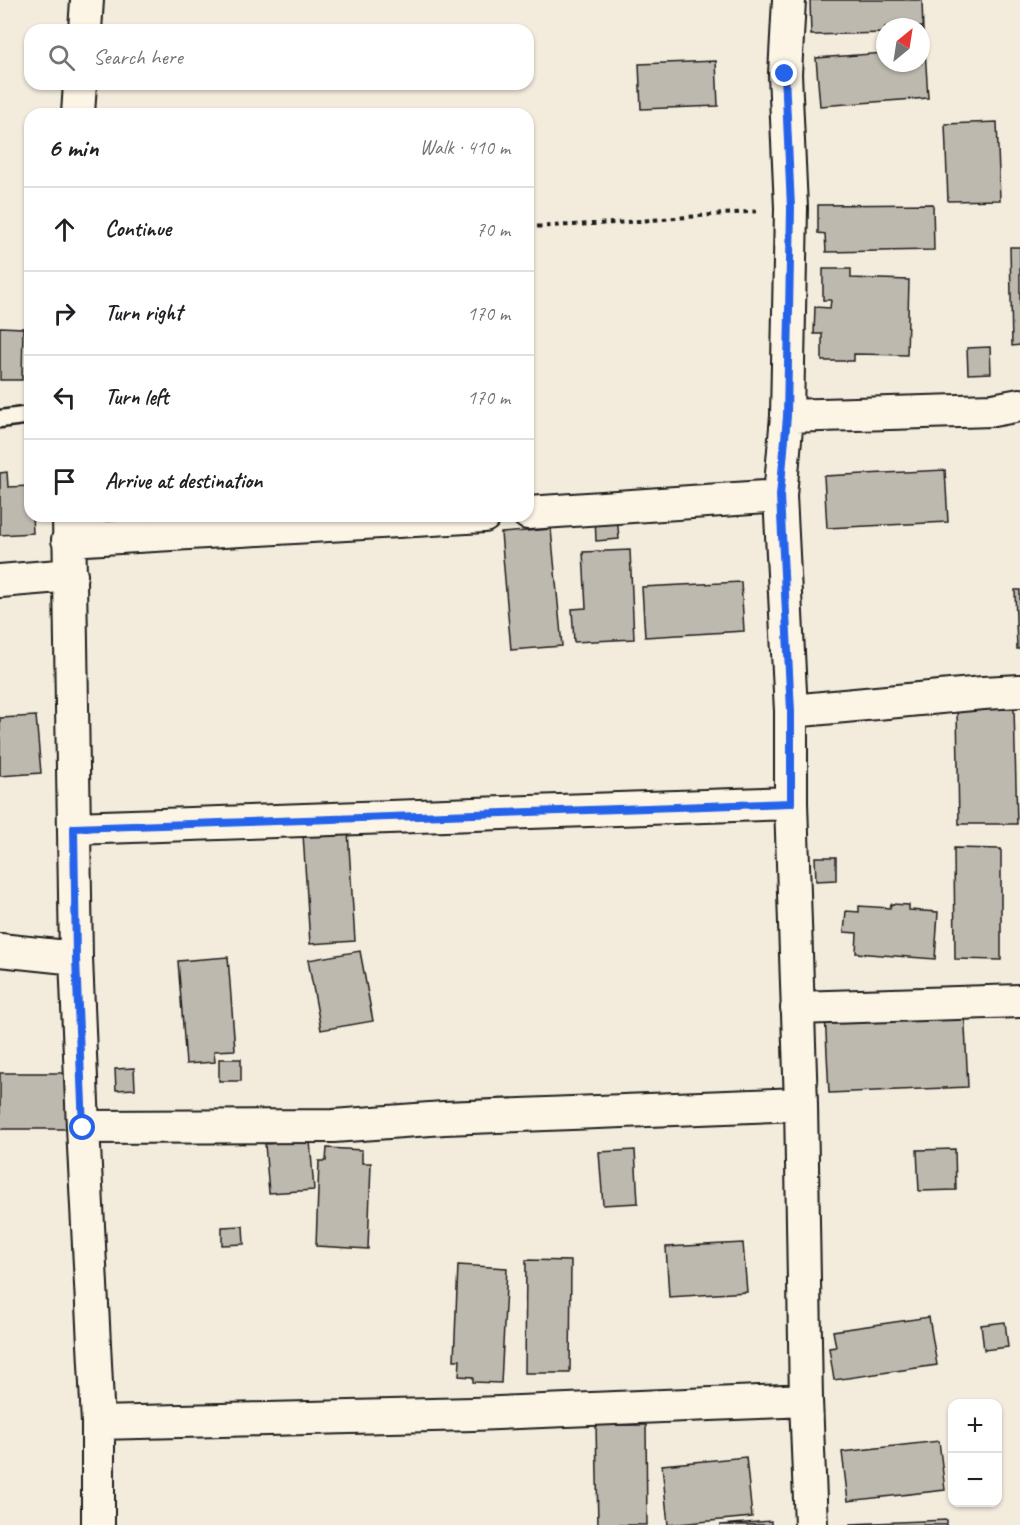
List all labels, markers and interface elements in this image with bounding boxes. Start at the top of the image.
north arrow [876,18,930,72]
search box [24,24,534,90]
icon: search [45,41,78,74]
text: Search here [93,43,183,71]
route end [771,60,797,86]
text: 6 min [48,131,98,164]
text: Walk · 410 m [420,135,510,160]
icon: ahead [48,213,81,246]
text: Continue [105,215,171,243]
text: 70 m [476,217,510,242]
icon: right [48,297,81,330]
text: Turn right [105,299,182,327]
text: 170 m [467,301,510,326]
icon: left [48,381,81,414]
text: Turn left [105,383,169,411]
text: 170 m [467,385,510,410]
icon: arrive [48,465,81,498]
text: Arrive at destination [105,467,262,495]
route start [69,1114,95,1140]
map controls [948,1399,1002,1507]
button: + [948,1399,1002,1453]
button: − [948,1453,1002,1507]

